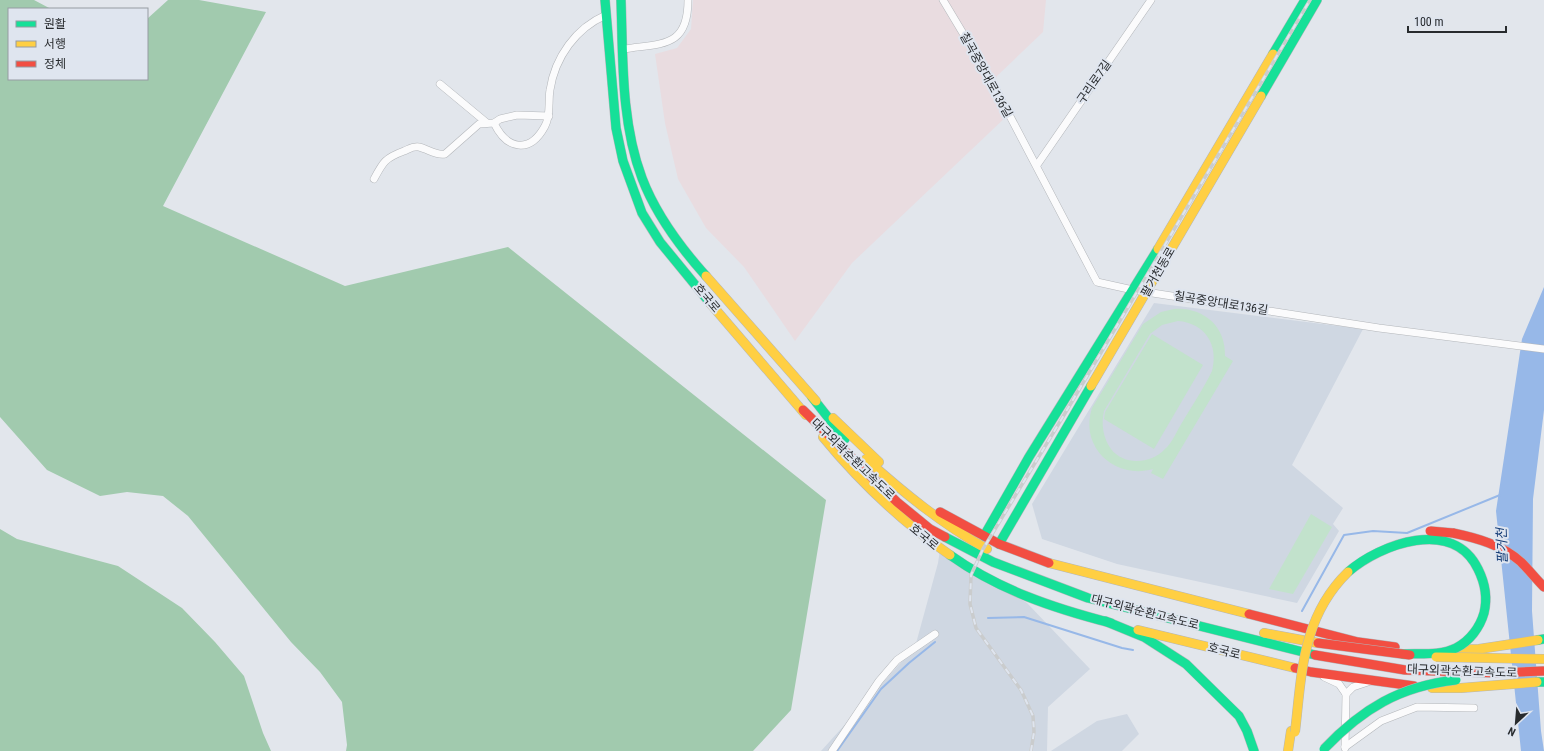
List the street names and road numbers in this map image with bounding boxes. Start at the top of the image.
street label: 칠곡중앙대로136길 [957,30,1015,120]
street label: 구리로7길 [1074,57,1114,107]
street label: 팔거천동로 [1138,245,1178,299]
street label: 호국로 [691,281,723,315]
street label: 칠곡중앙대로136길 [1173,289,1269,317]
street label: 대구외곽순환고속도로 [808,416,898,502]
street label: 호국로 [907,521,941,553]
street label: 대구외곽순환고속도로 [1090,592,1200,632]
street label: 호국로 [1206,640,1242,662]
street label: 대구외곽순환고속도로 [1407,662,1517,680]

